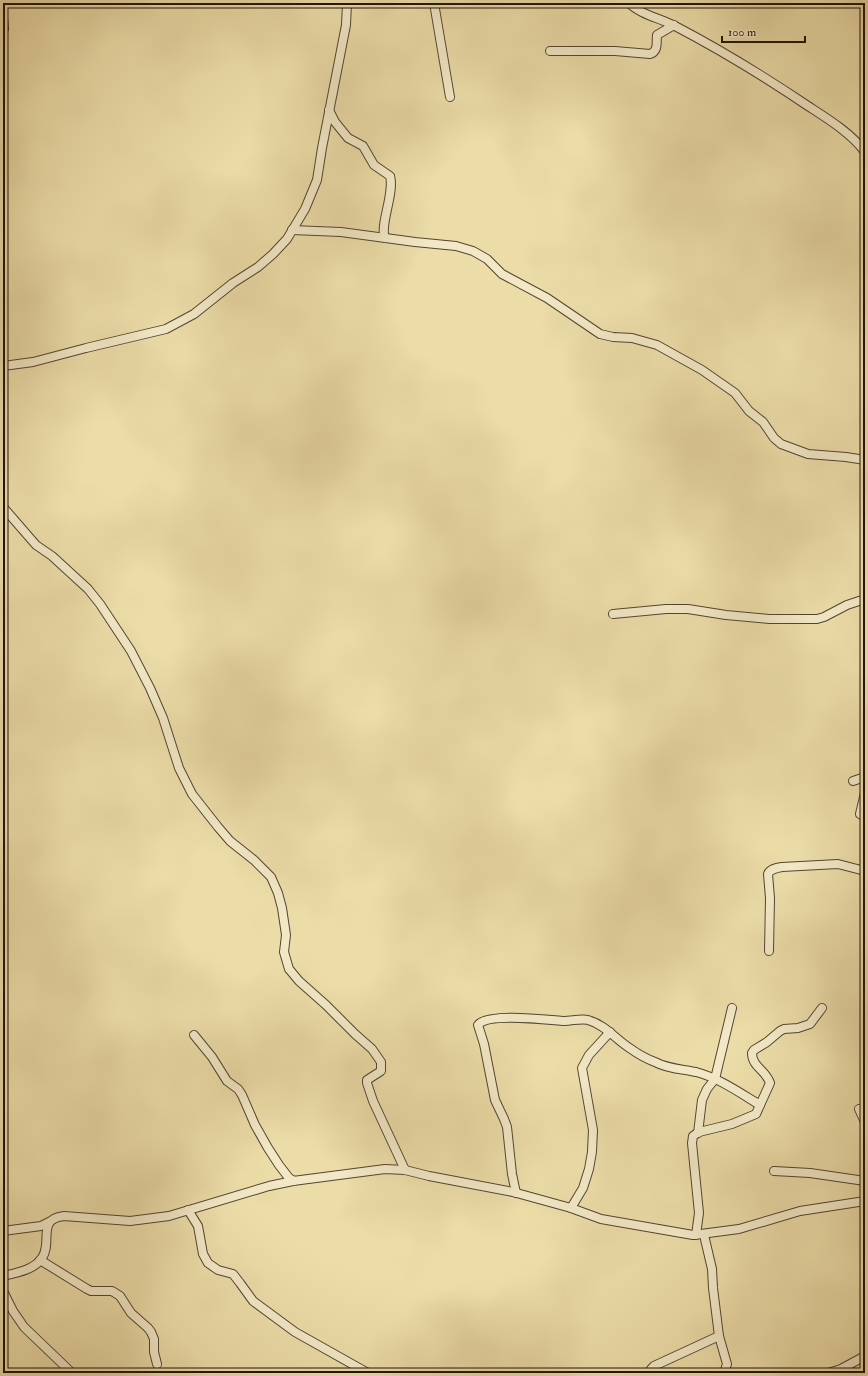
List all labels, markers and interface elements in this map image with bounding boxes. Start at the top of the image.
scale bar [722,18,805,44]
text: 100 m [728,25,757,40]

